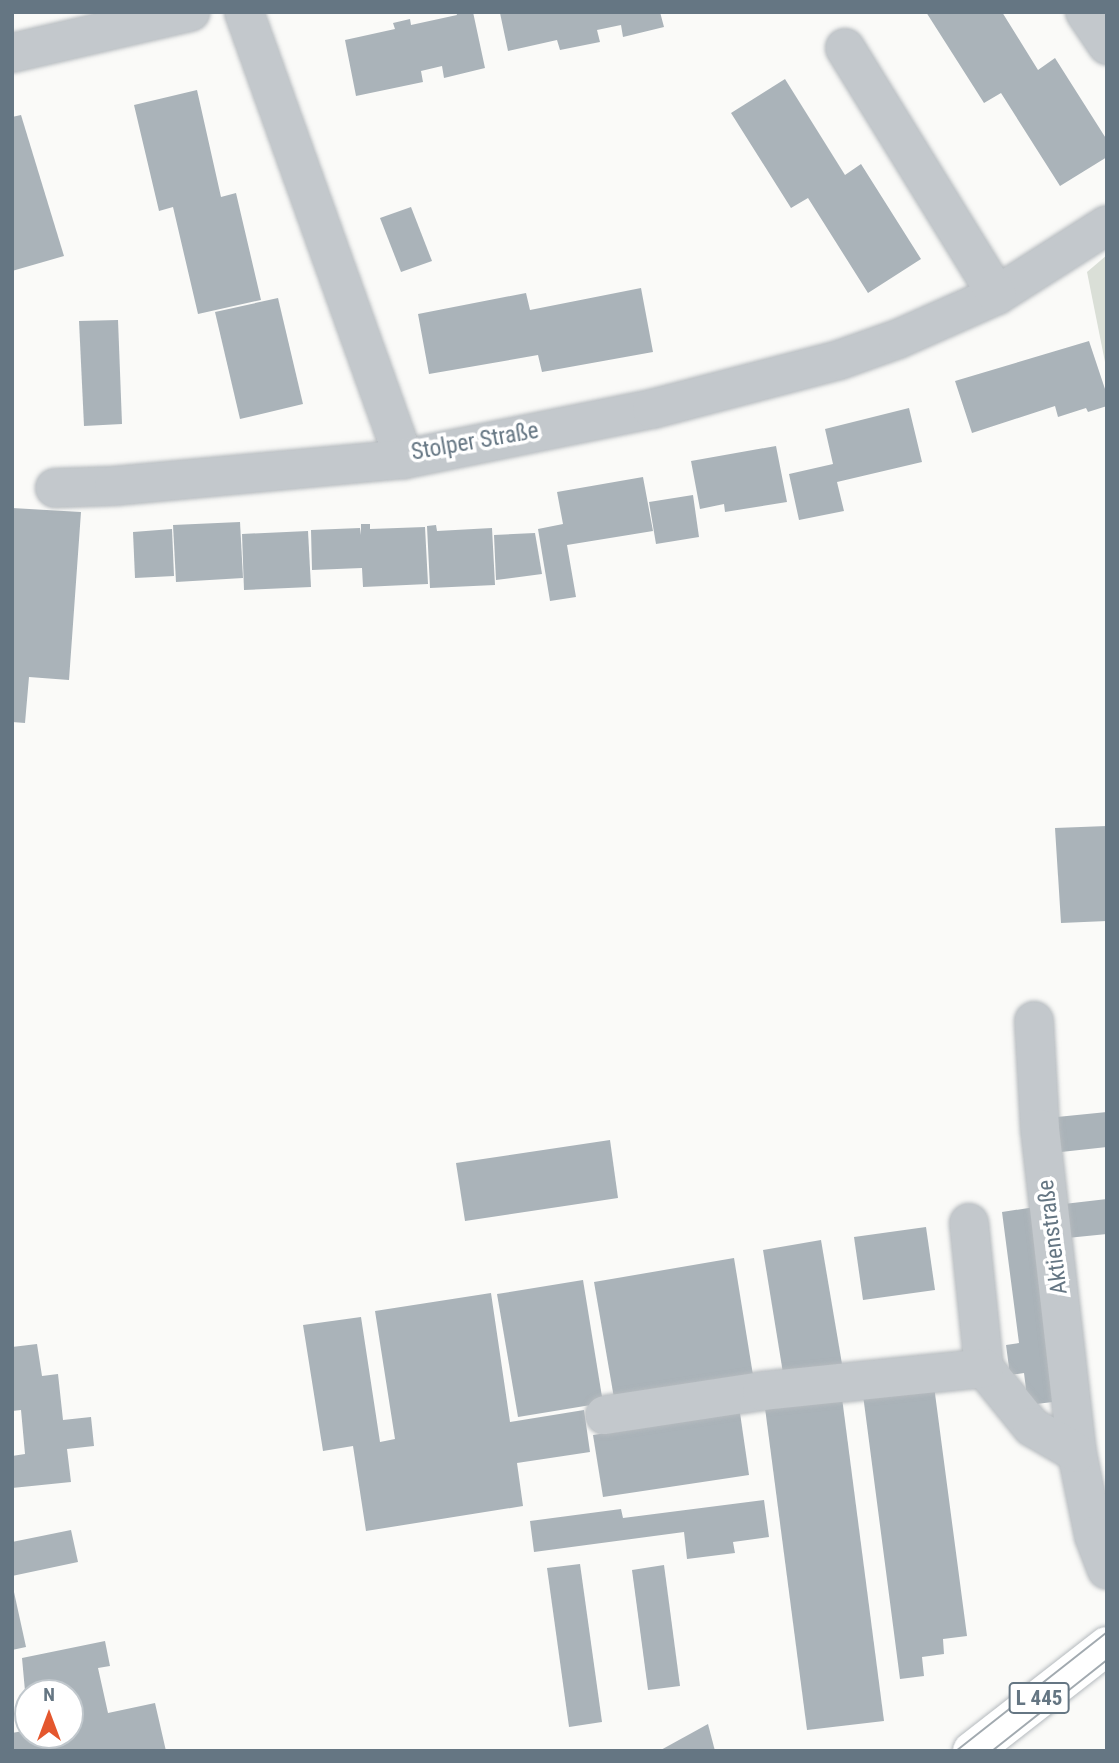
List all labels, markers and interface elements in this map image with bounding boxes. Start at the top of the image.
street label: Stolper Straße [409,417,541,467]
street label: Aktienstraße [1032,1178,1074,1296]
north arrow [14,1679,84,1749]
road number: L 445 [1007,1680,1070,1716]
text: N [43,1683,55,1706]

